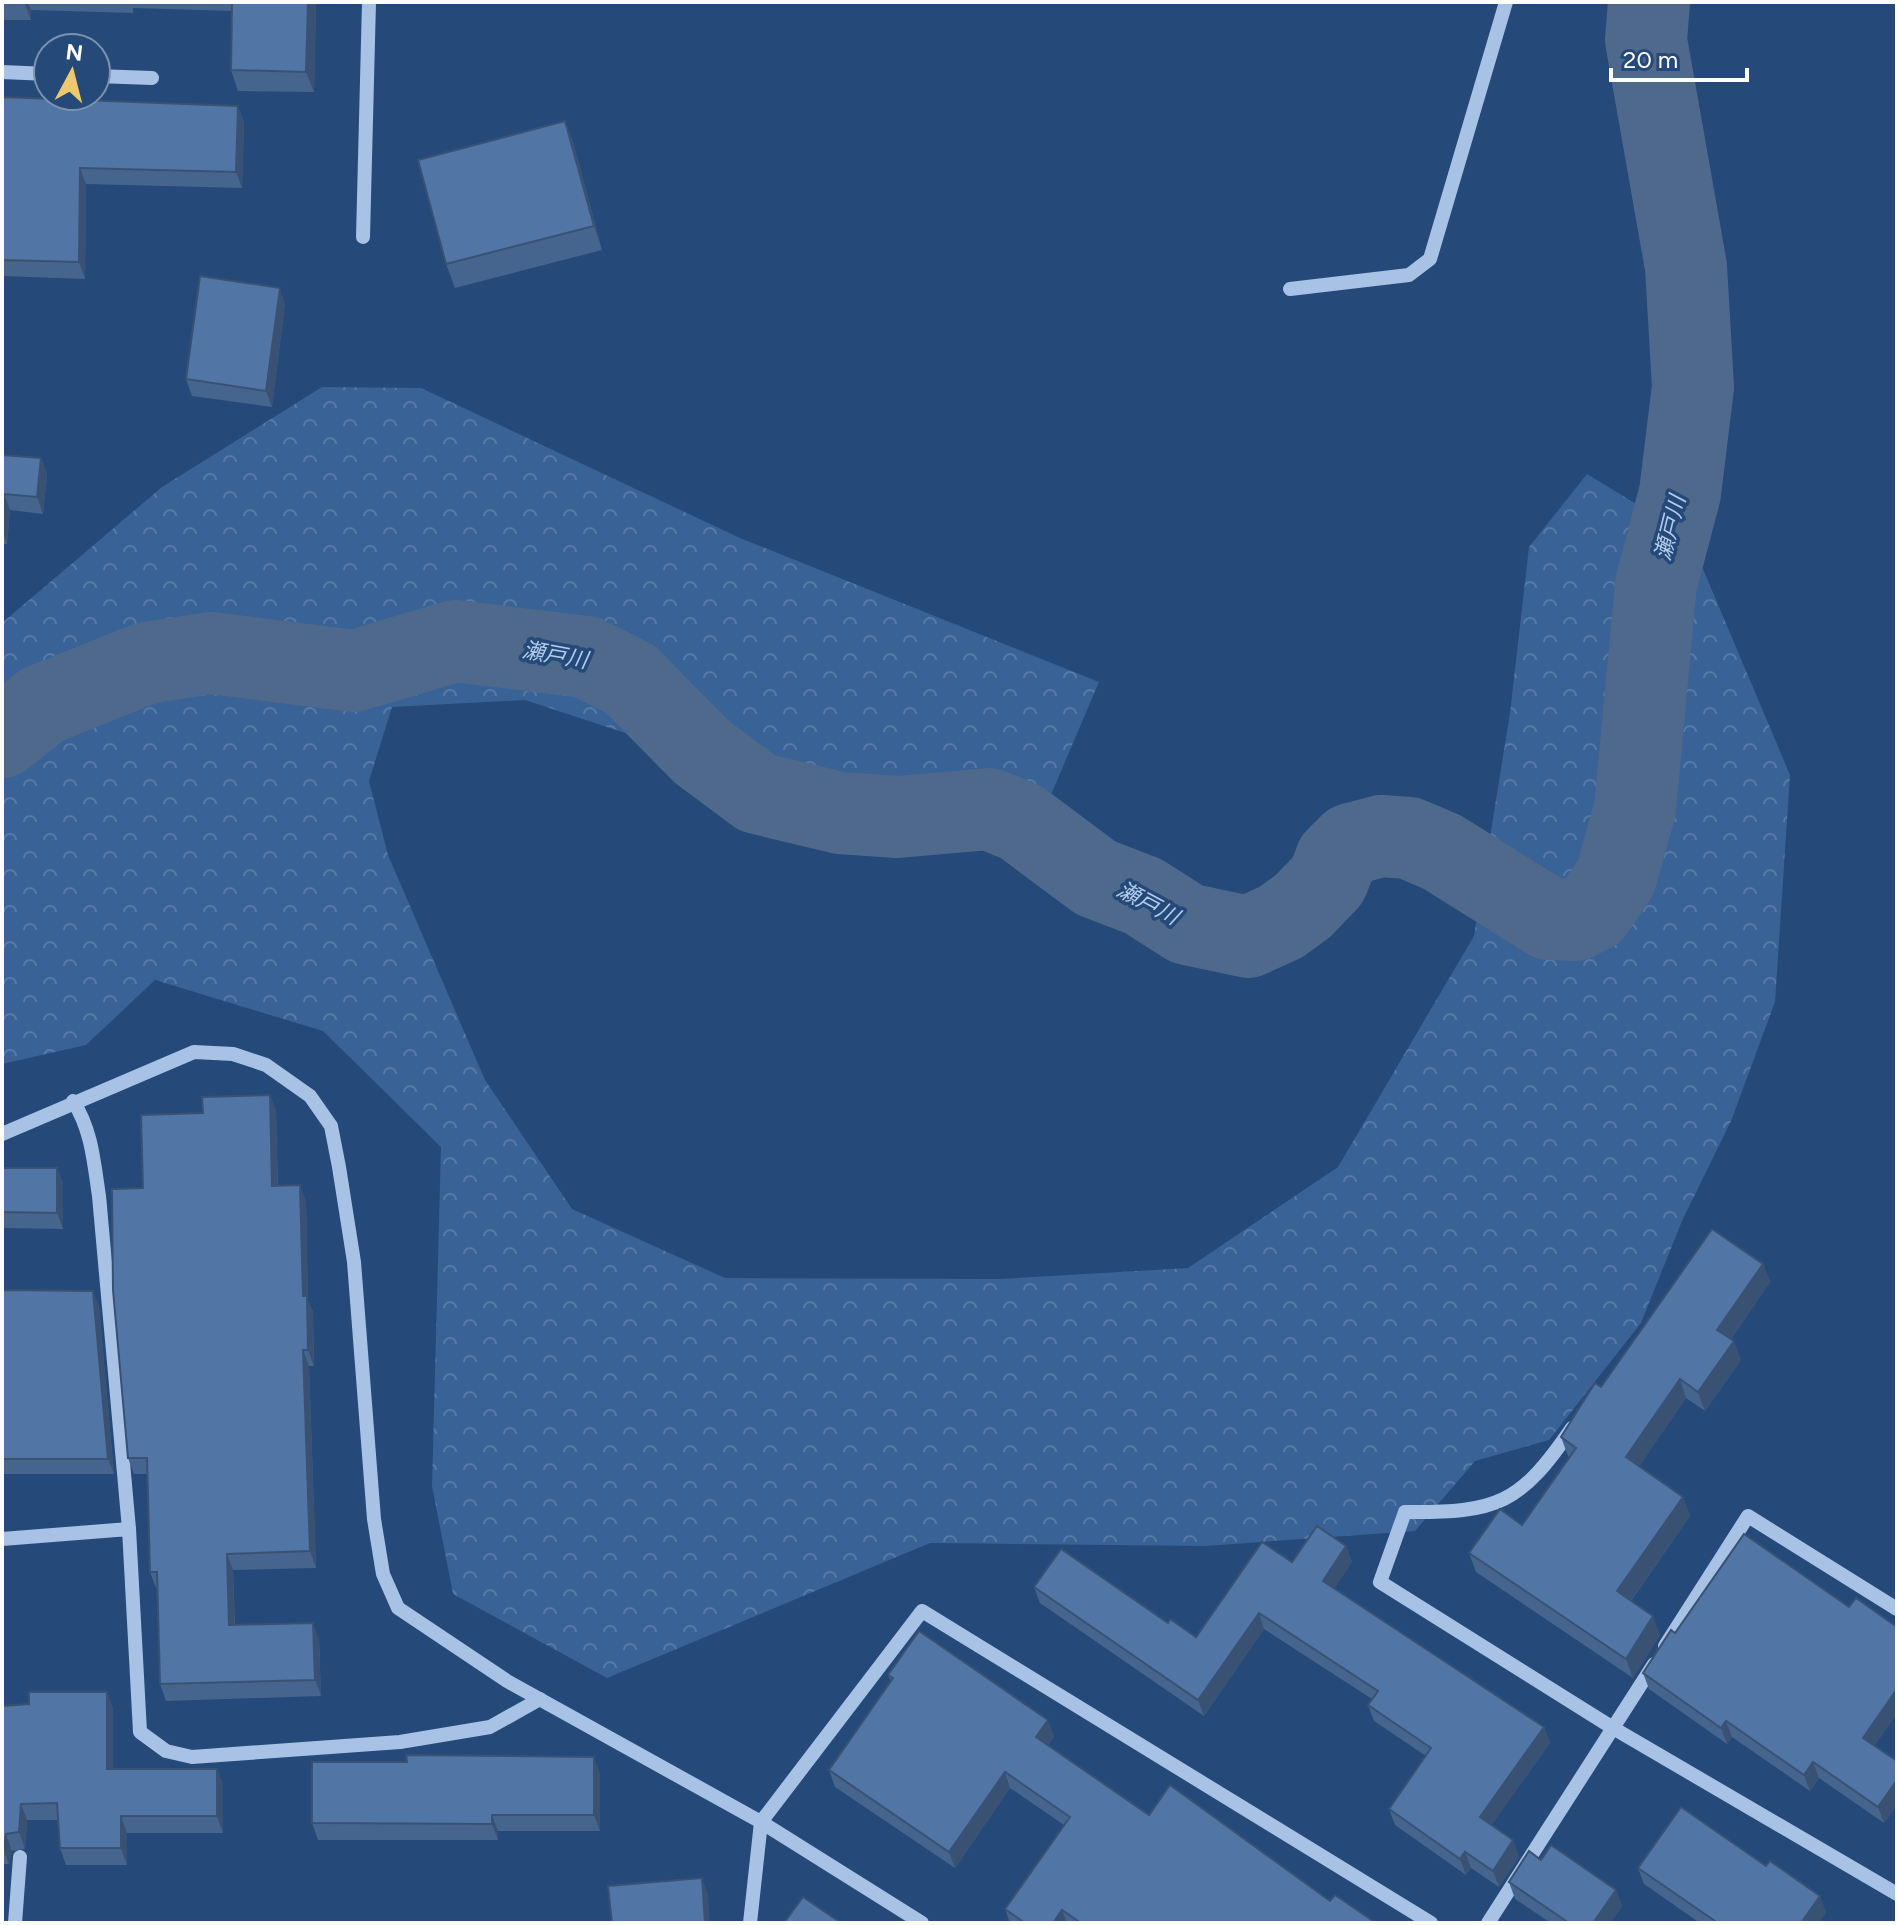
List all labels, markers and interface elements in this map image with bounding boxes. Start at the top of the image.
north arrow [32,32,112,112]
scale bar [1611,32,1747,82]
text: N [64,38,84,67]
text: 20 m [1623,45,1678,74]
water label: 瀬戸川 [1649,491,1692,563]
water label: 瀬戸川 [520,636,592,674]
water label: 瀬戸川 [1113,876,1185,931]

